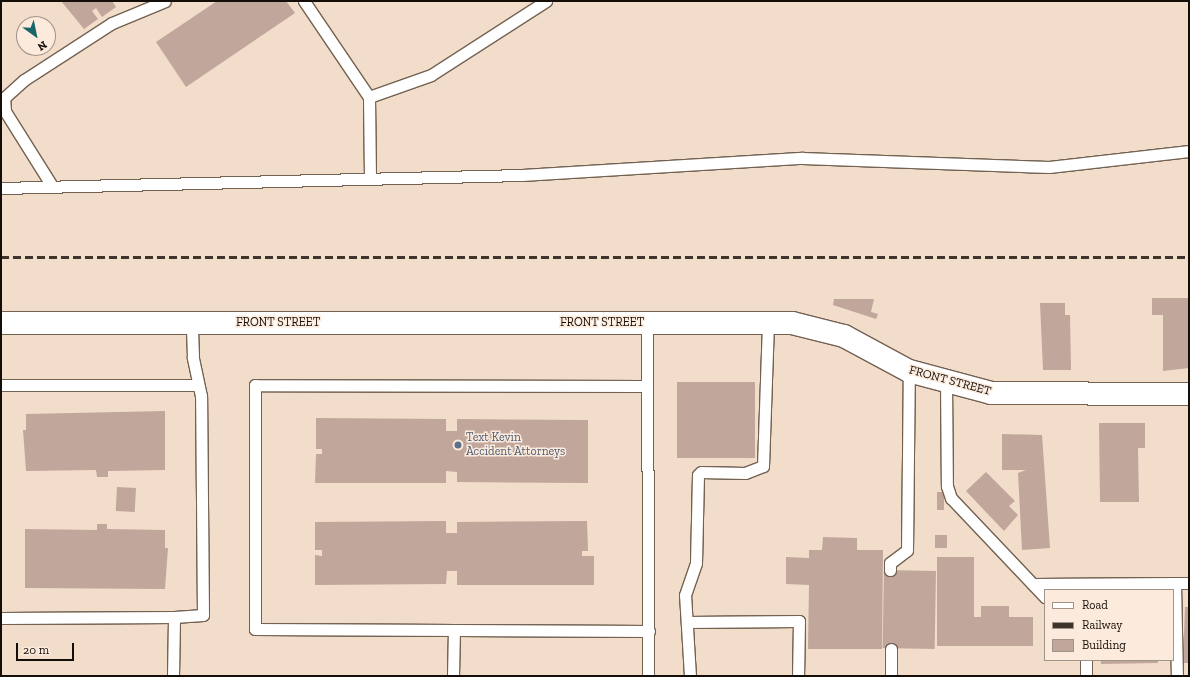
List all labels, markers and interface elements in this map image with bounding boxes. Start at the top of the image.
north arrow [16,16,56,56]
text: N [35,38,49,53]
street label: FRONT STREET [236,316,320,330]
street label: FRONT STREET [560,316,644,330]
street label: FRONT STREET [907,363,993,399]
place label: Text Kevin Accident Attorneys [466,431,566,459]
marker: Text Kevin Accident Attorneys [453,440,463,450]
legend [1044,589,1174,661]
text: Road [1082,598,1108,612]
text: Railway [1082,618,1123,632]
scale bar [18,635,76,661]
text: Building [1082,638,1126,652]
text: 20 m [23,643,49,657]

